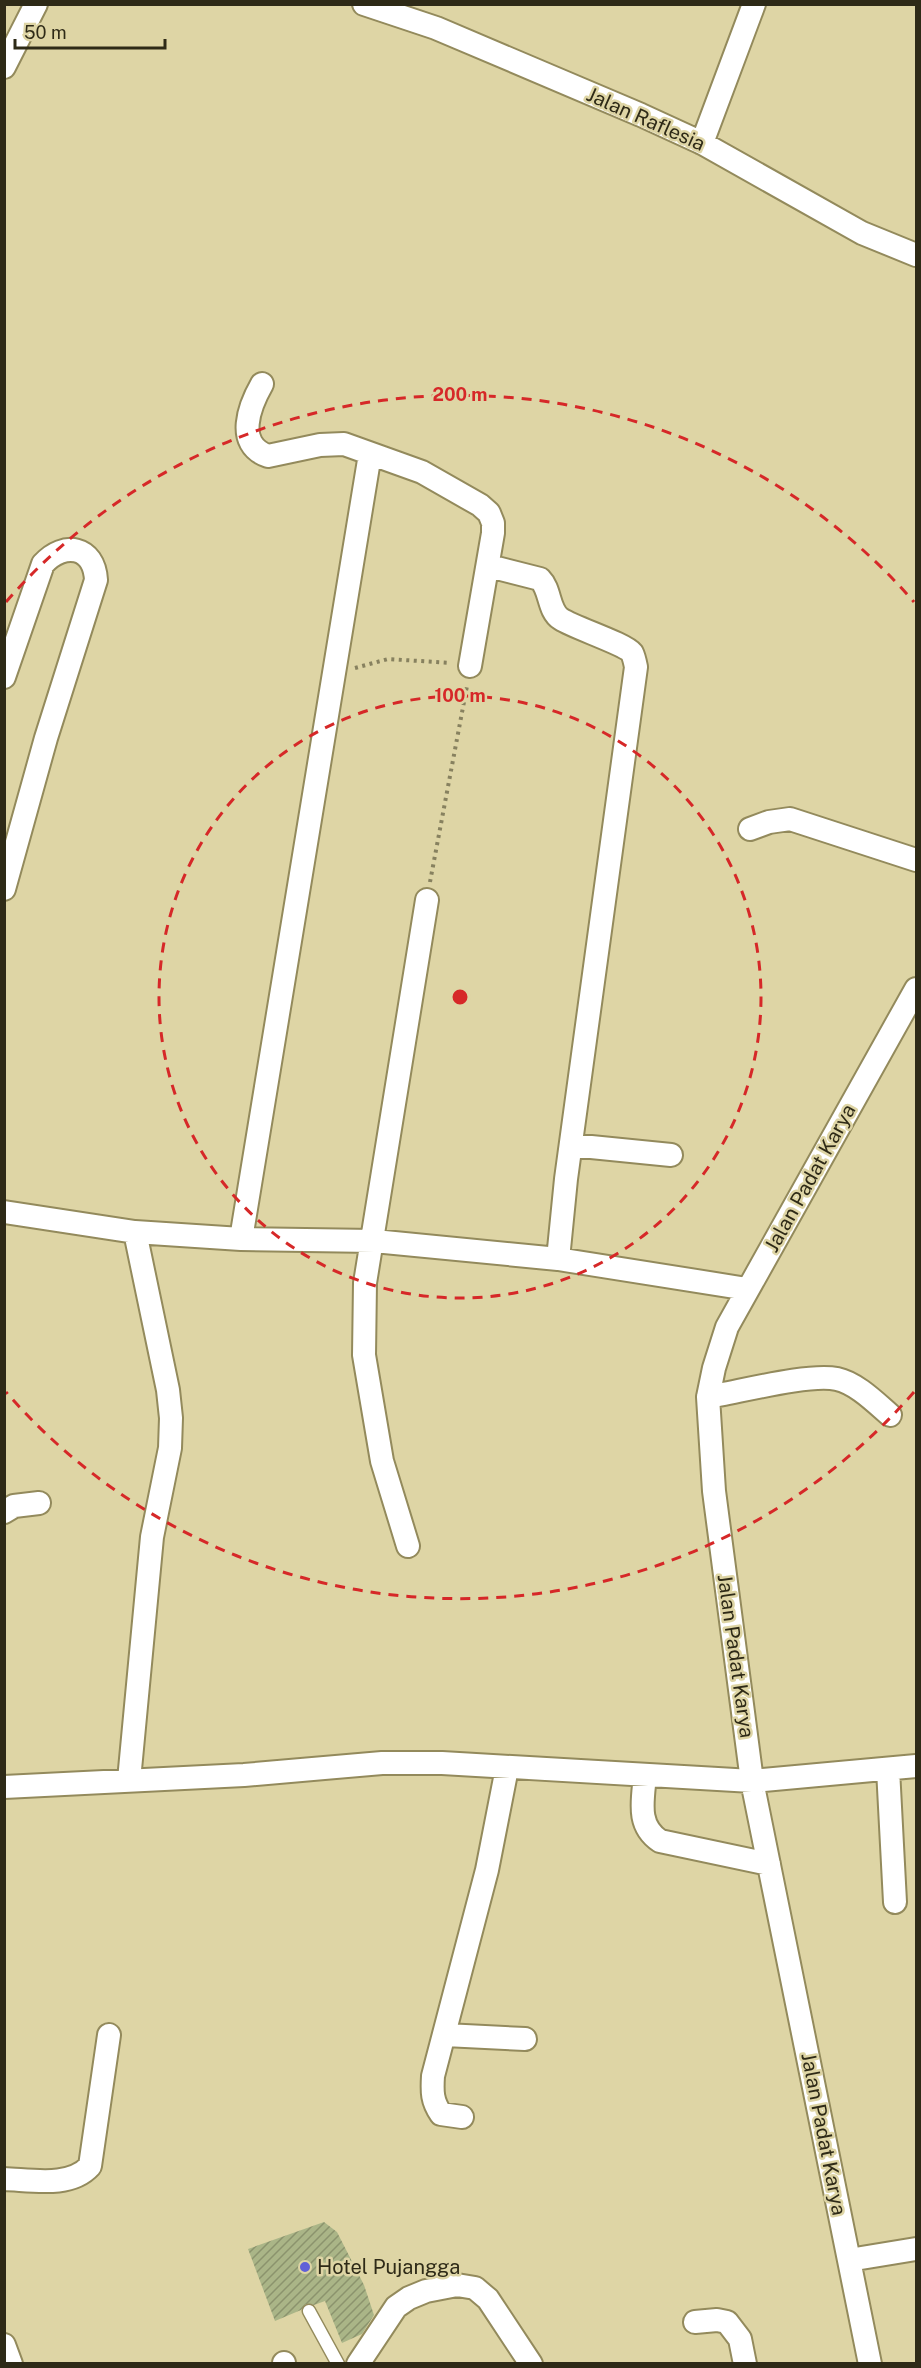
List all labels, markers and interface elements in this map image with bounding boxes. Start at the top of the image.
scale bar [15,12,165,50]
text: 50 m [24,22,67,43]
street label: Jalan Raflesia [583,82,709,156]
text: 200 m [433,384,487,405]
text: 100 m [434,685,486,706]
centre of rings [450,987,470,1007]
street label: Jalan Padat Karya [759,1100,861,1256]
street label: Jalan Padat Karya [713,1573,759,1739]
street label: Jalan Padat Karya [796,2051,852,2217]
place label: Hotel Pujangga [317,2255,460,2279]
marker: Hotel Pujangga [298,2260,312,2274]

